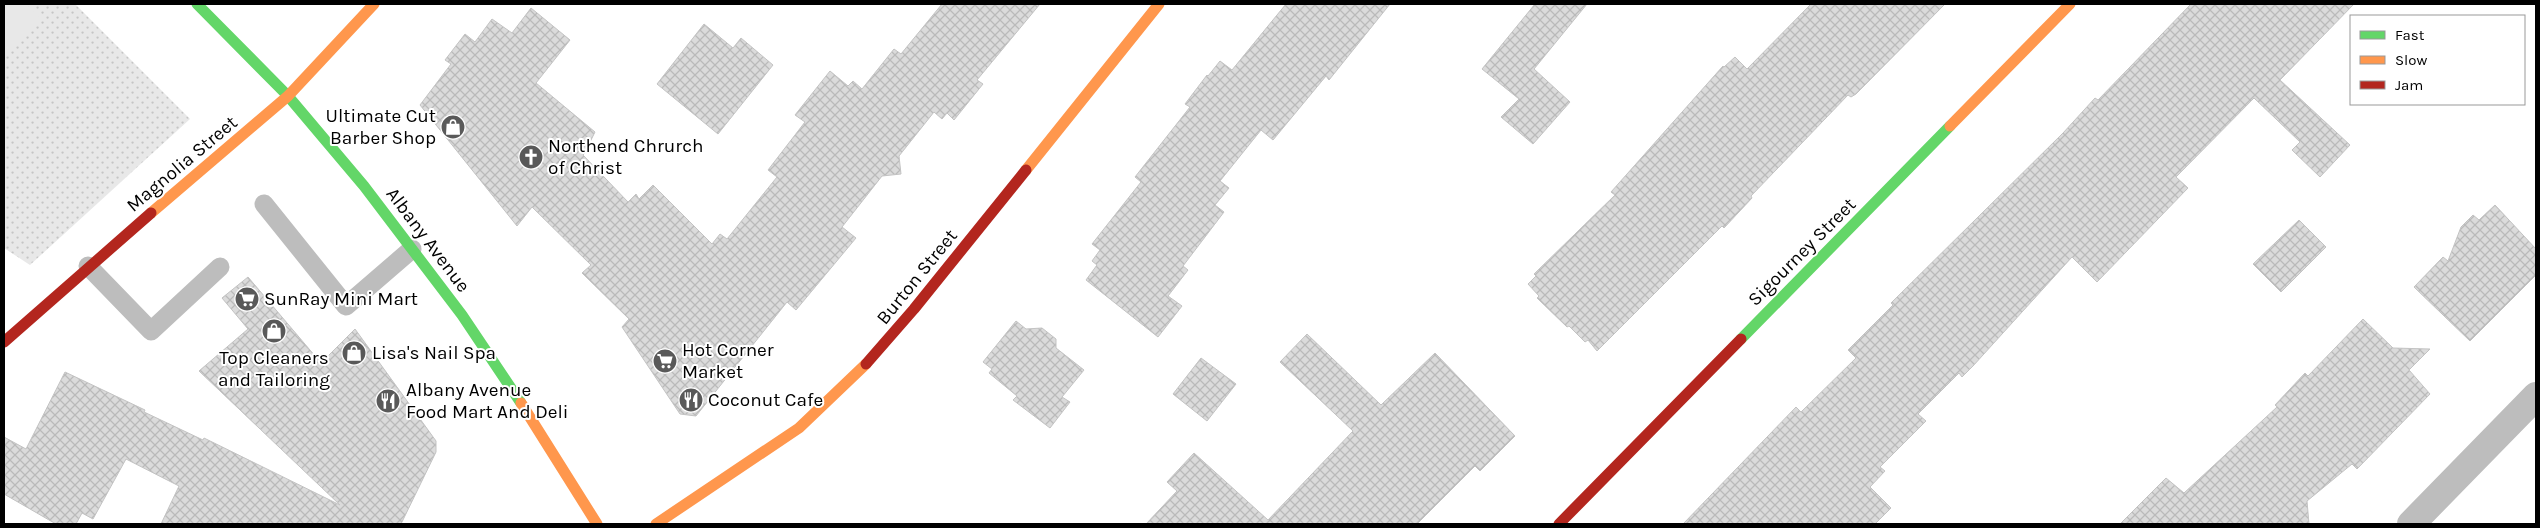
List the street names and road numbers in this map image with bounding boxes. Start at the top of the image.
street label: Magnolia Street [122,111,242,217]
street label: Albany Avenue [382,183,474,297]
street label: Sigourney Street [1744,194,1860,310]
street label: Burton Street [872,225,962,329]

